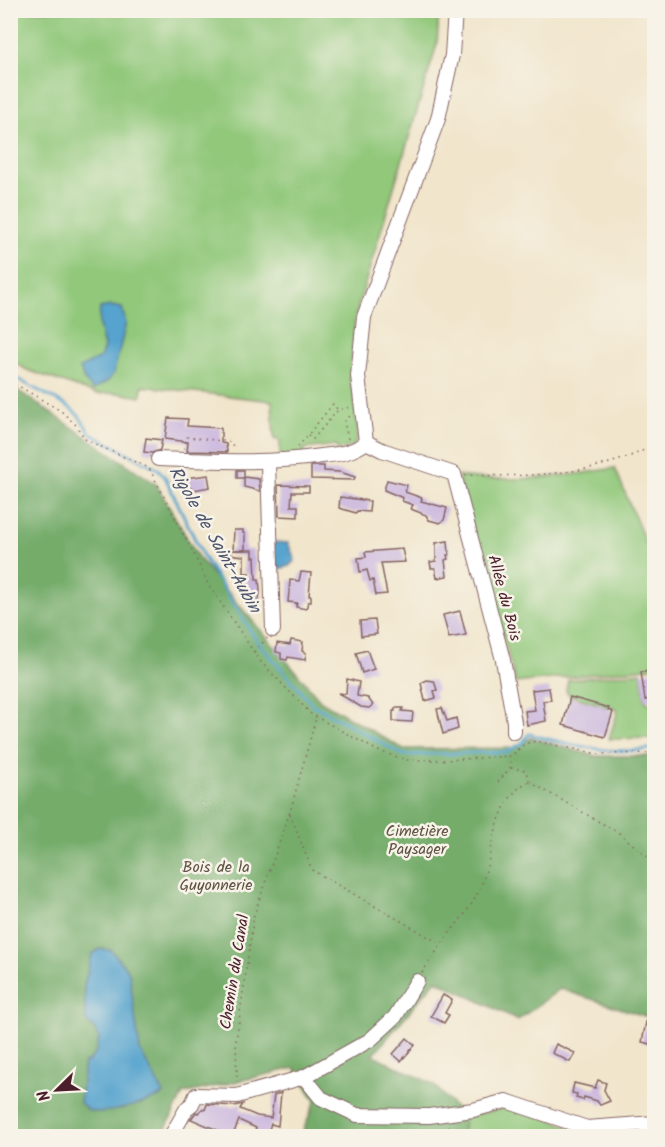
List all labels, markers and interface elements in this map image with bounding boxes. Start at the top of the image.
water label: Rigole de Saint-Aubin [160,461,269,620]
street label: Allée du Bois [480,552,528,644]
park label: Cimetière Paysager [386,819,448,862]
park label: Bois de la Guyonnerie [180,855,252,898]
street label: Chemin du Canal [214,913,256,1031]
north arrow [27,1060,87,1120]
text: N [31,1086,58,1105]

